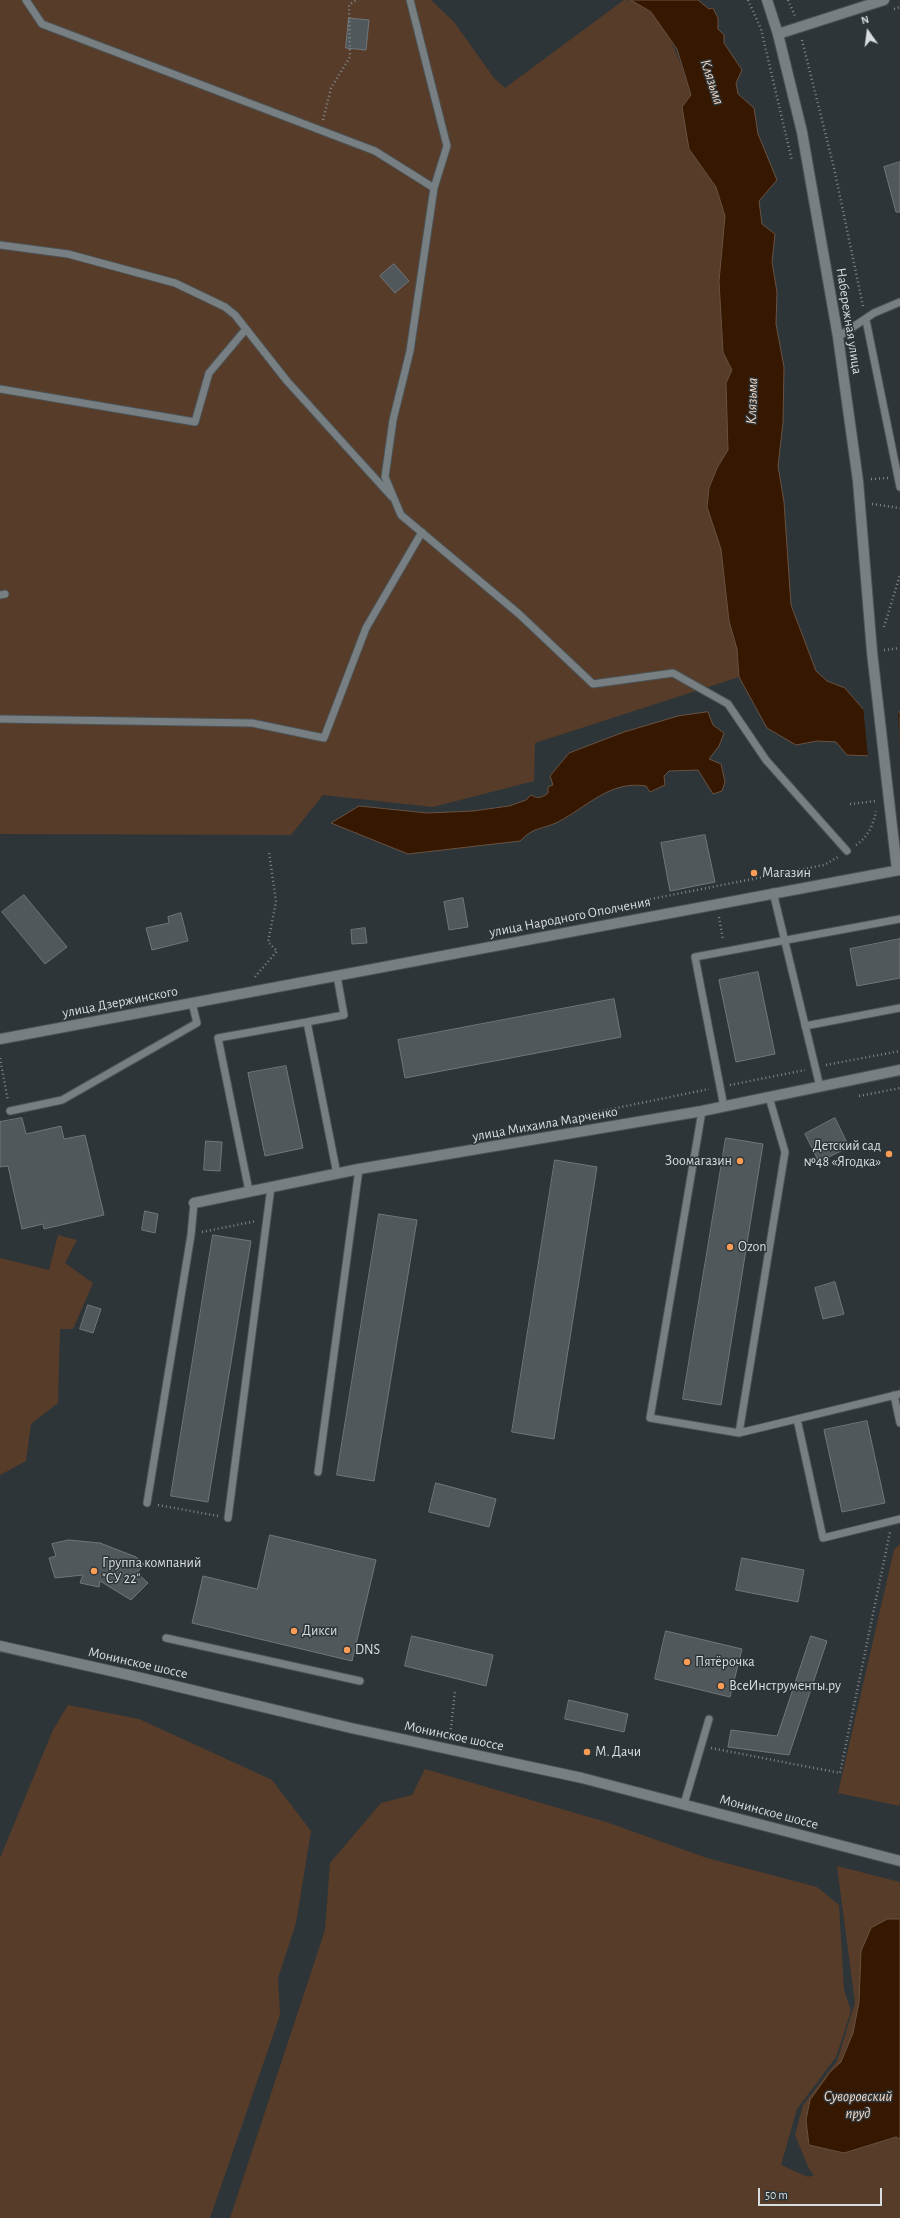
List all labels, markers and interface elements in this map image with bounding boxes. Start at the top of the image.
north arrow [848,12,888,52]
text: N [860,14,870,26]
water label: Клязьма [696,57,728,107]
street label: Набережная улица [832,266,866,376]
water label: Клязьма [742,377,762,425]
place label: Магазин [762,865,811,881]
marker: Магазин [749,868,759,878]
street label: улица Народного Ополчения [488,893,652,941]
street label: улица Дзержинского [61,983,179,1021]
street label: улица Михаила Марченко [471,1103,619,1145]
place label: Детский сад №48 «Ягодка» [803,1138,881,1170]
marker: Детский сад №48 «Ягодка» [884,1149,894,1159]
place label: Зоомагазин [665,1153,732,1169]
marker: Зоомагазин [735,1156,745,1166]
place label: Ozon [738,1239,766,1255]
marker: Ozon [725,1242,735,1252]
place label: Группа компаний "СУ 22" [102,1555,201,1588]
marker: Группа компаний "СУ 22" [89,1566,99,1576]
place label: Дикси [302,1623,337,1639]
marker: Дикси [289,1626,299,1636]
place label: DNS [355,1642,380,1658]
street label: Монинское шоссе [87,1643,189,1683]
marker: DNS [342,1645,352,1655]
place label: Пятёрочка [695,1654,755,1670]
marker: Пятёрочка [682,1657,692,1667]
place label: ВсеИнструменты.ру [729,1678,841,1694]
marker: ВсеИнструменты.ру [716,1681,726,1691]
street label: Монинское шоссе [403,1717,505,1755]
place label: М. Дачи [595,1744,641,1760]
marker: М. Дачи [582,1747,592,1757]
street label: Монинское шоссе [718,1791,820,1833]
water label: Суворовский пруд [824,2087,892,2122]
scale bar [760,2180,884,2206]
text: 50 m [765,2189,788,2201]

